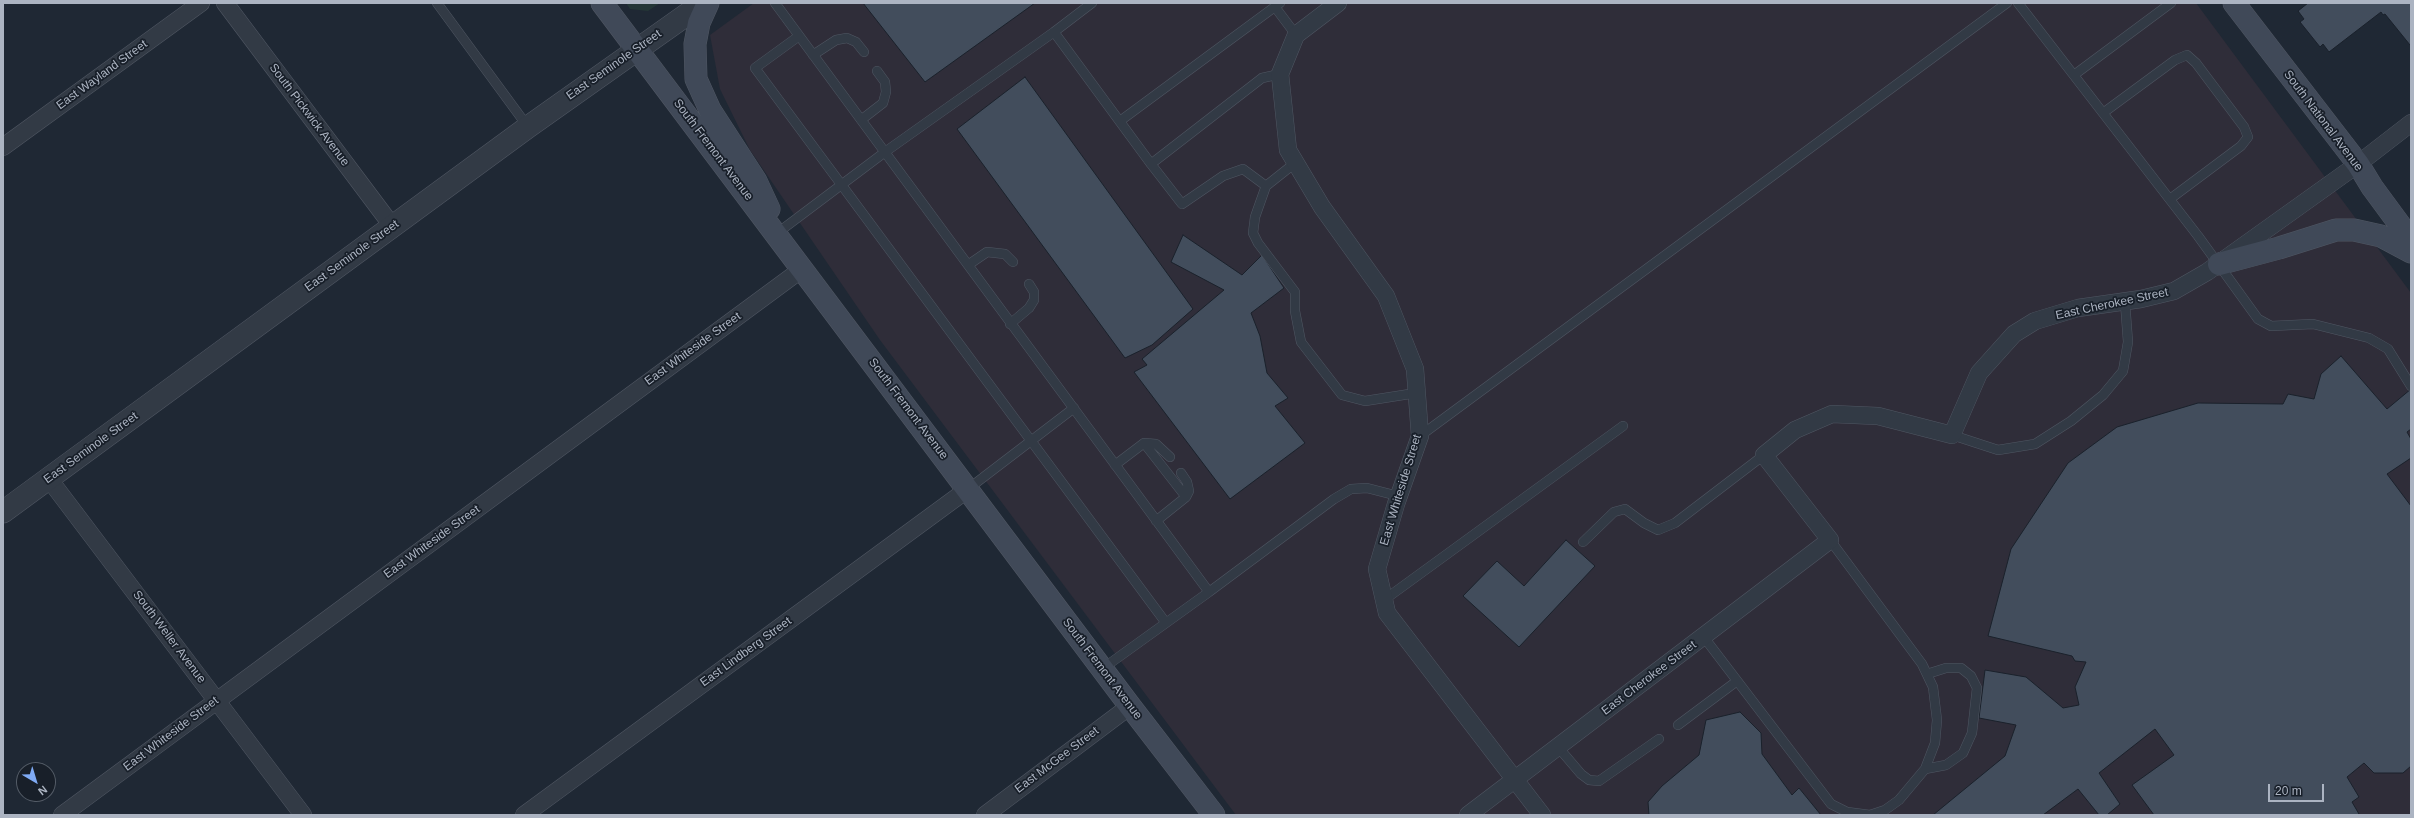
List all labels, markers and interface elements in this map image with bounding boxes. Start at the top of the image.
street label: East Seminole Street [564,27,664,103]
street label: East Wayland Street [54,37,150,113]
street label: South Pickwick Avenue [266,61,352,169]
street label: South National Avenue [2280,68,2366,174]
street label: South Fremont Avenue [670,96,756,204]
street label: East Seminole Street [302,217,402,295]
street label: East Cherokee Street [2054,285,2170,323]
street label: East Whiteside Street [642,309,744,389]
street label: South Fremont Avenue [865,355,951,463]
street label: East Seminole Street [41,409,141,487]
street label: East Whiteside Street [1377,433,1425,547]
street label: East Whiteside Street [381,502,483,582]
street label: South Weller Avenue [129,588,209,686]
street label: East Lindberg Street [698,614,794,690]
street label: South Fremont Avenue [1059,615,1145,723]
street label: East Cherokee Street [1599,638,1699,718]
street label: East Whiteside Street [121,694,221,774]
street label: East McGee Street [1012,724,1102,796]
north arrow [16,762,56,802]
scale bar [2270,776,2326,802]
text: N [36,783,50,798]
text: 20 m [2275,784,2302,798]

